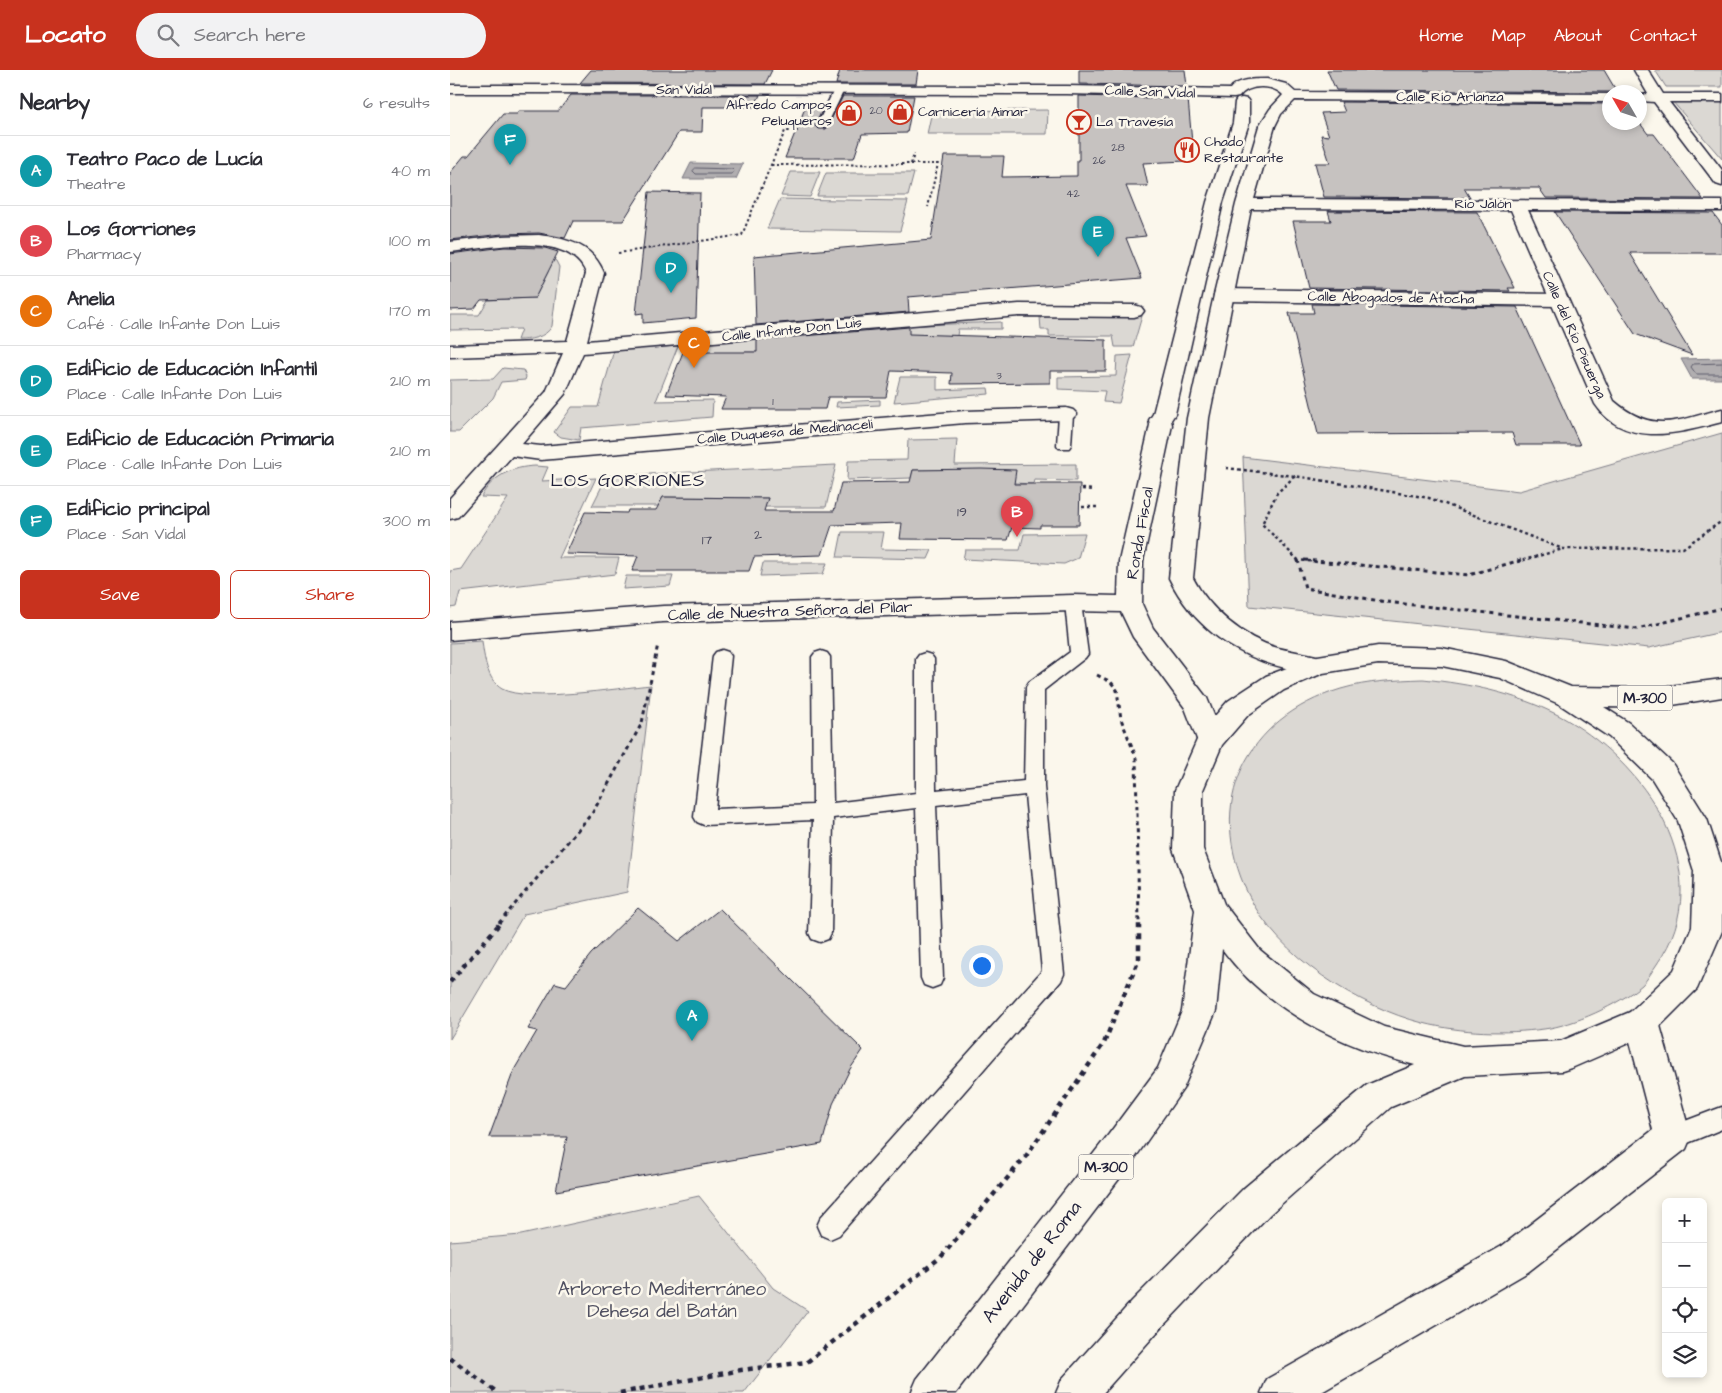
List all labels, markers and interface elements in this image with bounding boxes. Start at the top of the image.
search box [136,13,486,58]
text: Locato [25,18,106,52]
icon: search [154,21,182,49]
text: Search here [194,22,306,49]
text: Home [1419,23,1464,48]
text: Map [1492,23,1526,48]
text: About [1554,23,1602,48]
text: Contact [1630,23,1697,48]
street label: San Vidal [656,80,712,100]
street label: Calle San Vidal [1104,80,1196,104]
north arrow [1602,85,1647,130]
street label: Calle Río Arlanza [1396,87,1504,107]
text: Nearby [20,88,90,117]
text: 6 results [363,92,430,114]
place label: Alfredo Campos Peluqueros [726,95,832,131]
shop icon: Carnicería Aimar [887,99,913,125]
shop icon: Alfredo Campos Peluqueros [836,100,862,126]
place label: Carnicería Aimar [918,102,1028,122]
house number: 20 [869,103,883,118]
bar icon: La Travesía [1066,109,1092,135]
place label: La Travesía [1096,112,1173,132]
pin: F [494,124,526,165]
place label: Chado Restaurante [1204,132,1284,168]
restaurant icon: Chado Restaurante [1174,137,1200,163]
house number: 28 [1111,140,1125,155]
text: Teatro Paco de Lucía [67,146,262,173]
house number: 26 [1092,153,1106,168]
text: A [31,160,41,182]
text: 40 m [390,160,430,182]
text: Theatre [67,173,126,195]
house number: 42 [1066,186,1081,201]
street label: Río Jalón [1454,194,1512,214]
text: Los Gorriones [67,216,196,243]
pin: E [1082,216,1114,257]
text: B [30,230,42,252]
text: 100 m [389,230,430,252]
text: Pharmacy [67,243,142,265]
pin: D [655,252,687,293]
street label: Calle del Río Pisuerga [1537,268,1611,402]
text: Anelia [67,286,114,313]
street label: Calle Abogados de Atocha [1307,287,1475,309]
text: C [30,300,42,322]
text: 170 m [389,300,430,322]
text: Café · Calle Infante Don Luis [67,313,280,335]
street label: Calle Infante Don Luis [721,313,863,347]
pin: C [678,327,710,368]
text: Edificio de Educación Infantil [67,356,317,383]
house number: 3 [996,368,1002,383]
text: D [31,370,41,392]
text: 210 m [390,370,430,392]
text: Place · Calle Infante Don Luis [67,383,282,405]
house number: 1 [772,394,774,409]
street label: Calle Duquesa de Medinaceli [696,414,874,450]
text: Edificio de Educación Primaria [67,426,334,453]
text: E [31,440,41,462]
text: 210 m [390,440,430,462]
text: Place · Calle Infante Don Luis [67,453,282,475]
district label: LOS GORRIONES [551,468,705,493]
street label: Ronda Fiscal [1121,485,1159,581]
text: Edificio principal [67,496,210,523]
pin: B [1001,496,1033,537]
house number: 19 [957,502,967,522]
text: F [30,510,42,532]
text: 300 m [383,510,430,532]
text: Place · San Vidal [67,523,186,545]
house number: 2 [754,525,762,545]
house number: 17 [702,530,713,550]
button: Save [20,570,220,619]
button: Share [230,570,430,619]
street label: Calle de Nuestra Señora del Pilar [667,596,913,626]
road number: M-300 [1618,686,1672,710]
your location [969,953,995,979]
pin: A [676,1000,708,1041]
road number: M-300 [1078,1154,1134,1180]
street label: Avenida de Roma [976,1195,1088,1329]
map controls [1662,1198,1707,1378]
button: + [1662,1198,1707,1243]
button: − [1662,1243,1707,1288]
park label: Arboreto Mediterráneo Dehesa del Batán [558,1276,767,1325]
button: locate [1662,1288,1707,1333]
button: layers [1662,1333,1707,1378]

